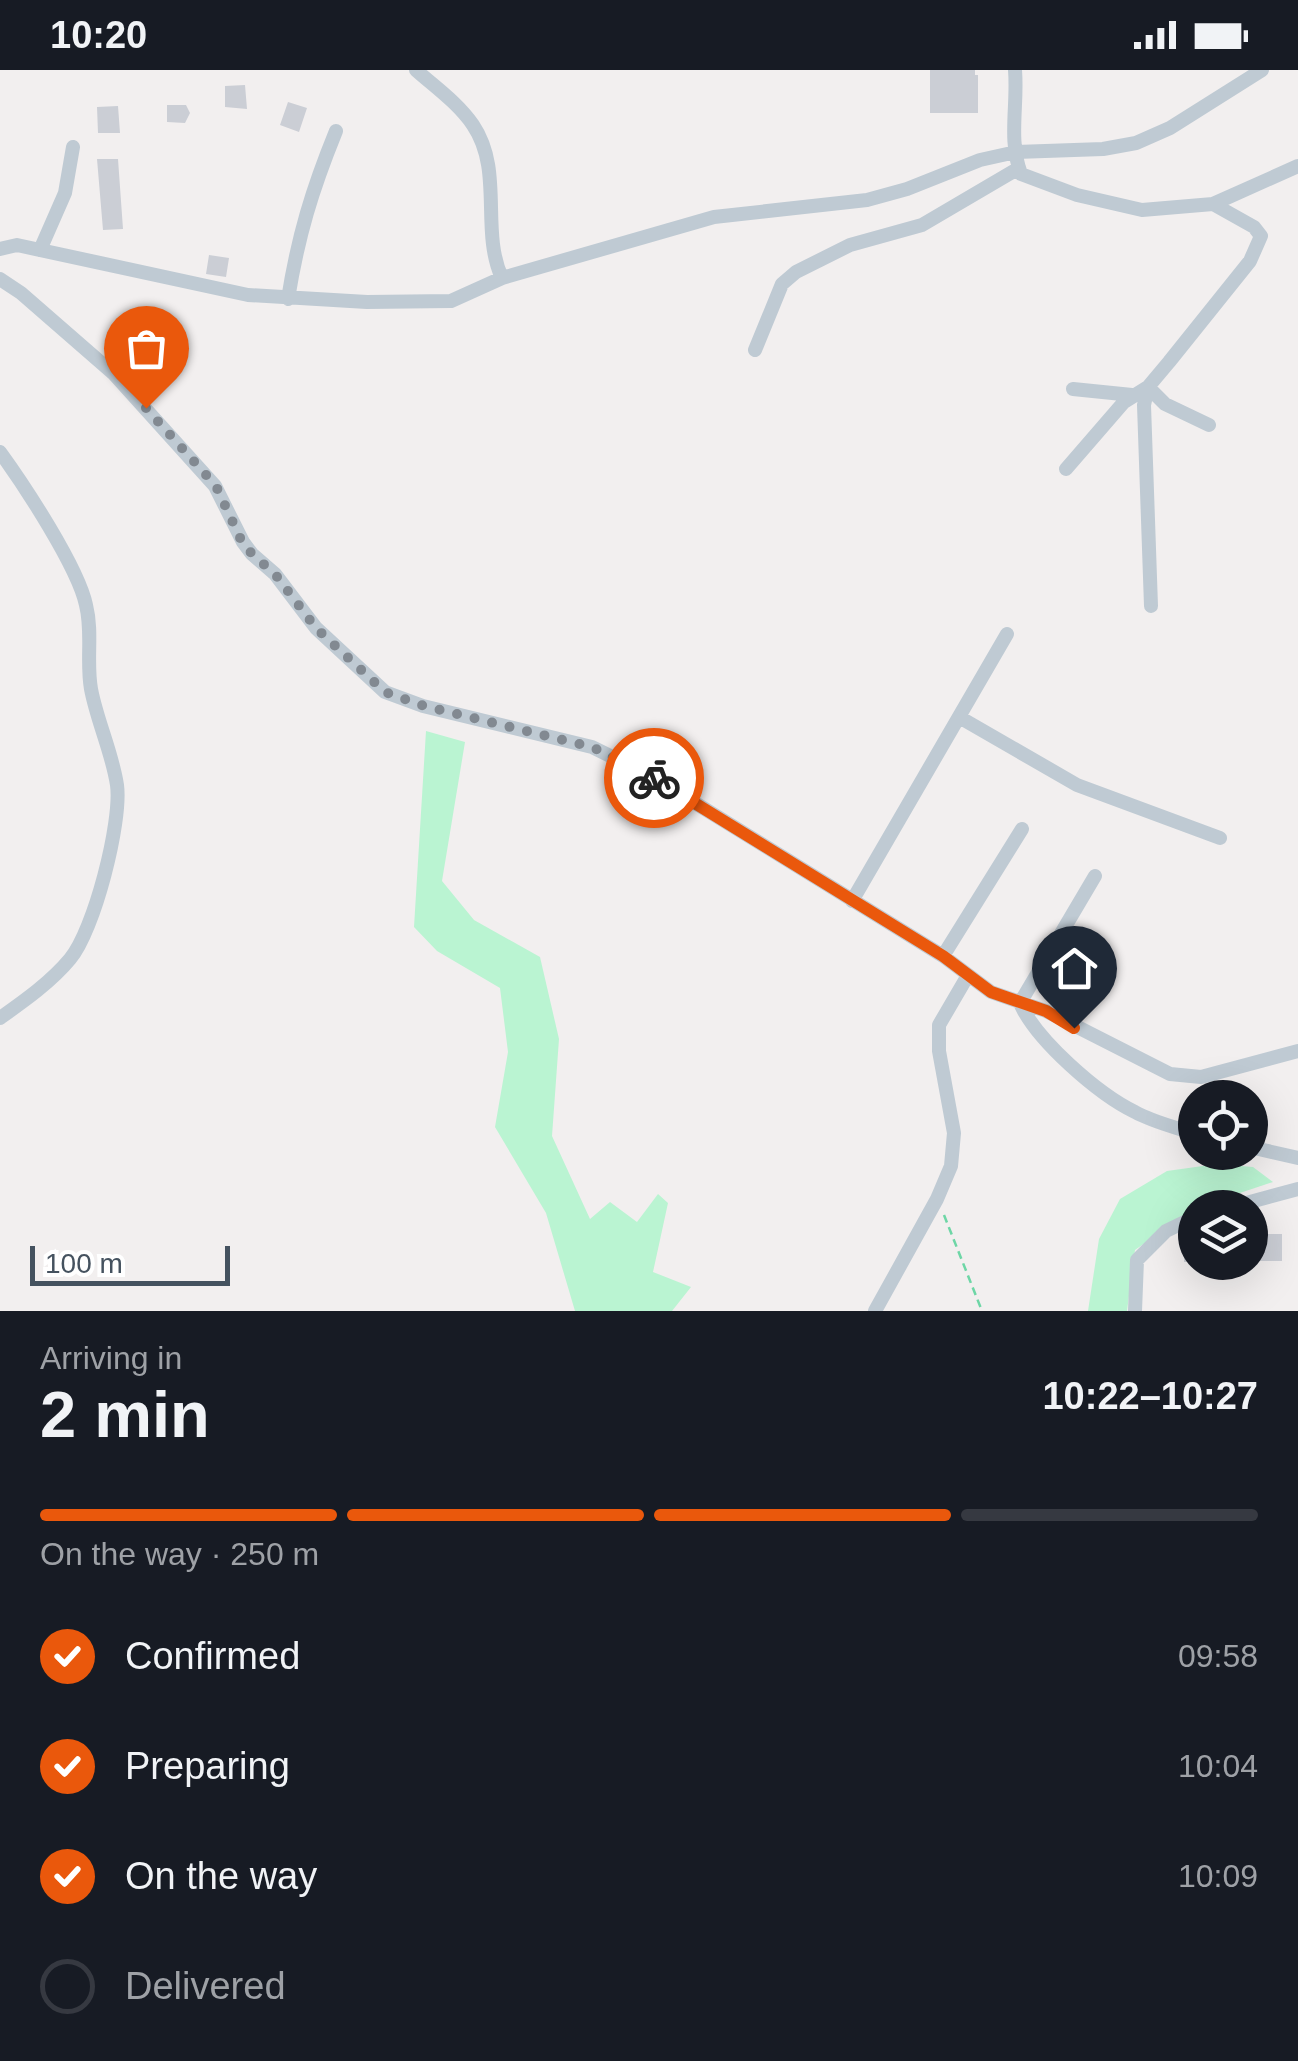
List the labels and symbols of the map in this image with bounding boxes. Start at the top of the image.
pin [104,306,189,409]
courier [604,728,704,828]
pin [1032,926,1117,1029]
scale bar [30,1241,230,1286]

